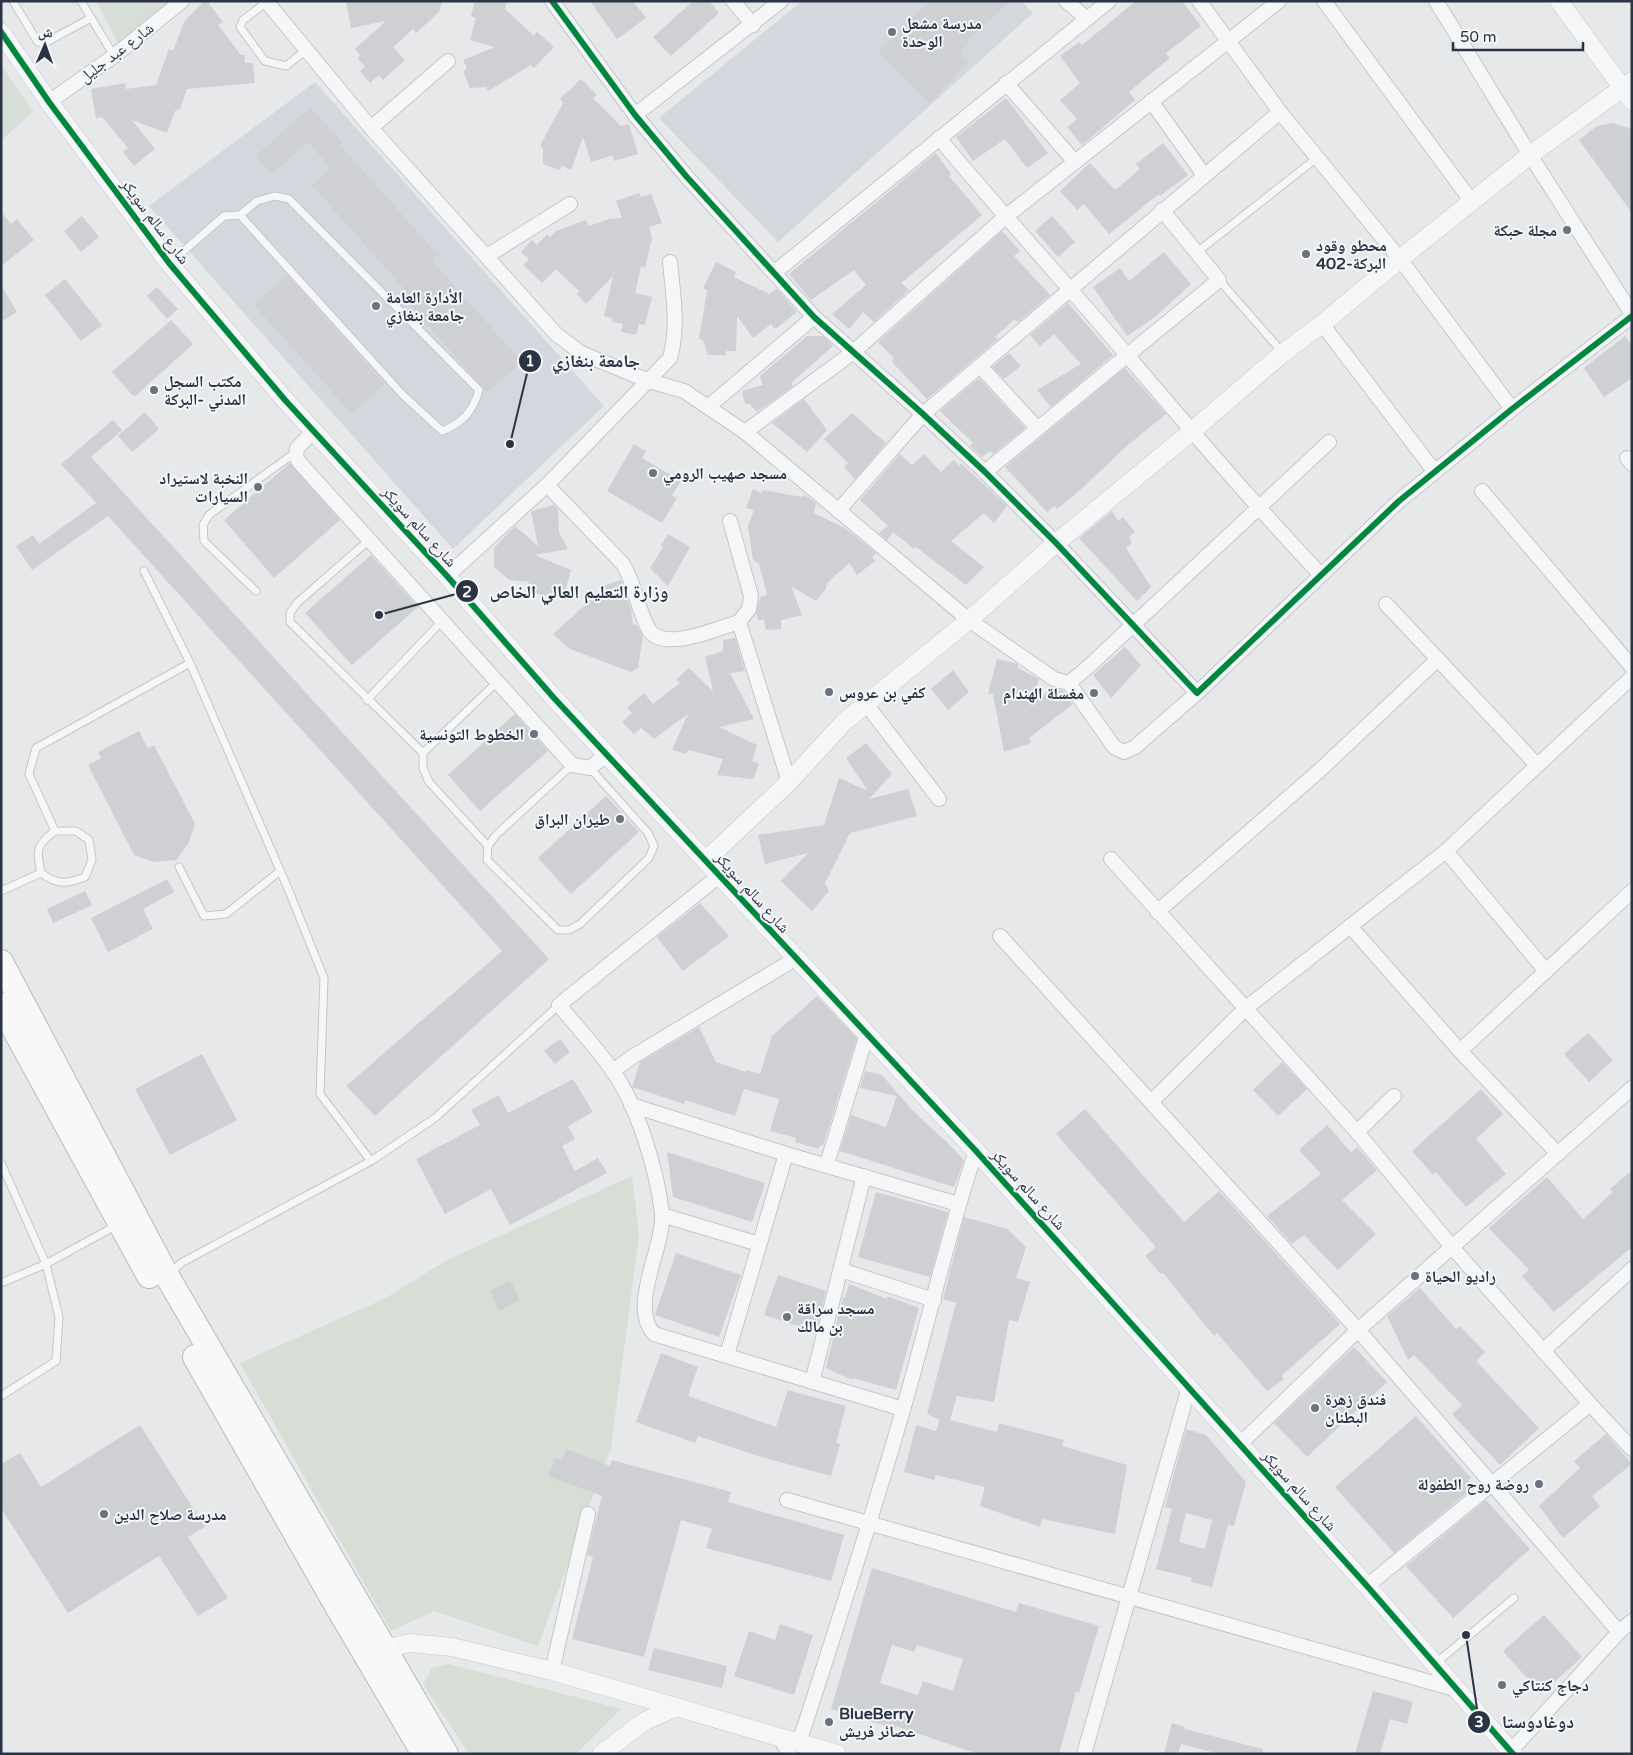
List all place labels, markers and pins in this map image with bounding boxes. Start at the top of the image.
place label: مدرسة مشعل الوحدة [902,14,982,52]
marker: مدرسة مشعل الوحدة [886,26,898,38]
place label: مجلة حبكة [1493,221,1557,241]
marker: مجلة حبكة [1561,224,1573,236]
place label: محطو وقود 402-البركة [1316,236,1387,274]
marker: محطو وقود 402-البركة [1300,248,1312,260]
place label: الأدارة العامة جامعة بنغازي [386,288,464,328]
marker: الأدارة العامة جامعة بنغازي [370,300,382,312]
callout: جامعة بنغازي [517,344,650,377]
place label: مكتب السجل المدني -البركة [164,372,246,412]
marker: مكتب السجل المدني -البركة [148,384,160,396]
place label: مسجد صهيب الرومي [663,464,787,486]
marker: مسجد صهيب الرومي [647,467,659,479]
place label: النخبة لاستيراد السيارات [159,469,248,507]
marker: النخبة لاستيراد السيارات [252,481,264,493]
callout: وزارة التعليم العالي الخاص [455,575,679,608]
place label: كفي بن عروس [839,683,926,705]
place label: مغسلة الهندام [1003,684,1084,705]
marker: كفي بن عروس [823,686,835,698]
marker: مغسلة الهندام [1088,687,1100,699]
place label: الخطوط التونسية [419,725,524,745]
marker: الخطوط التونسية [528,728,540,740]
place label: طيران البراق [534,810,610,830]
marker: طيران البراق [614,813,626,825]
place label: راديو الحياة [1425,1267,1496,1287]
marker: راديو الحياة [1409,1270,1421,1282]
place label: مسجد سراقة بن مالك [797,1299,875,1337]
marker: مسجد سراقة بن مالك [781,1311,793,1323]
place label: فندق زهرة البطنان [1325,1390,1386,1428]
marker: فندق زهرة البطنان [1309,1402,1321,1414]
place label: روضة روح الطفولة [1417,1475,1529,1495]
marker: روضة روح الطفولة [1533,1478,1545,1490]
place label: مدرسة صلاح الدين [114,1505,226,1525]
marker: مدرسة صلاح الدين [98,1508,110,1520]
place label: دجاج كنتاكي [1512,1676,1589,1698]
marker: دجاج كنتاكي [1496,1679,1508,1691]
place label: BlueBerry عصائر فريش [839,1704,916,1742]
callout: دوغادوستا [1467,1705,1584,1738]
marker: BlueBerry عصائر فريش [823,1716,835,1728]

